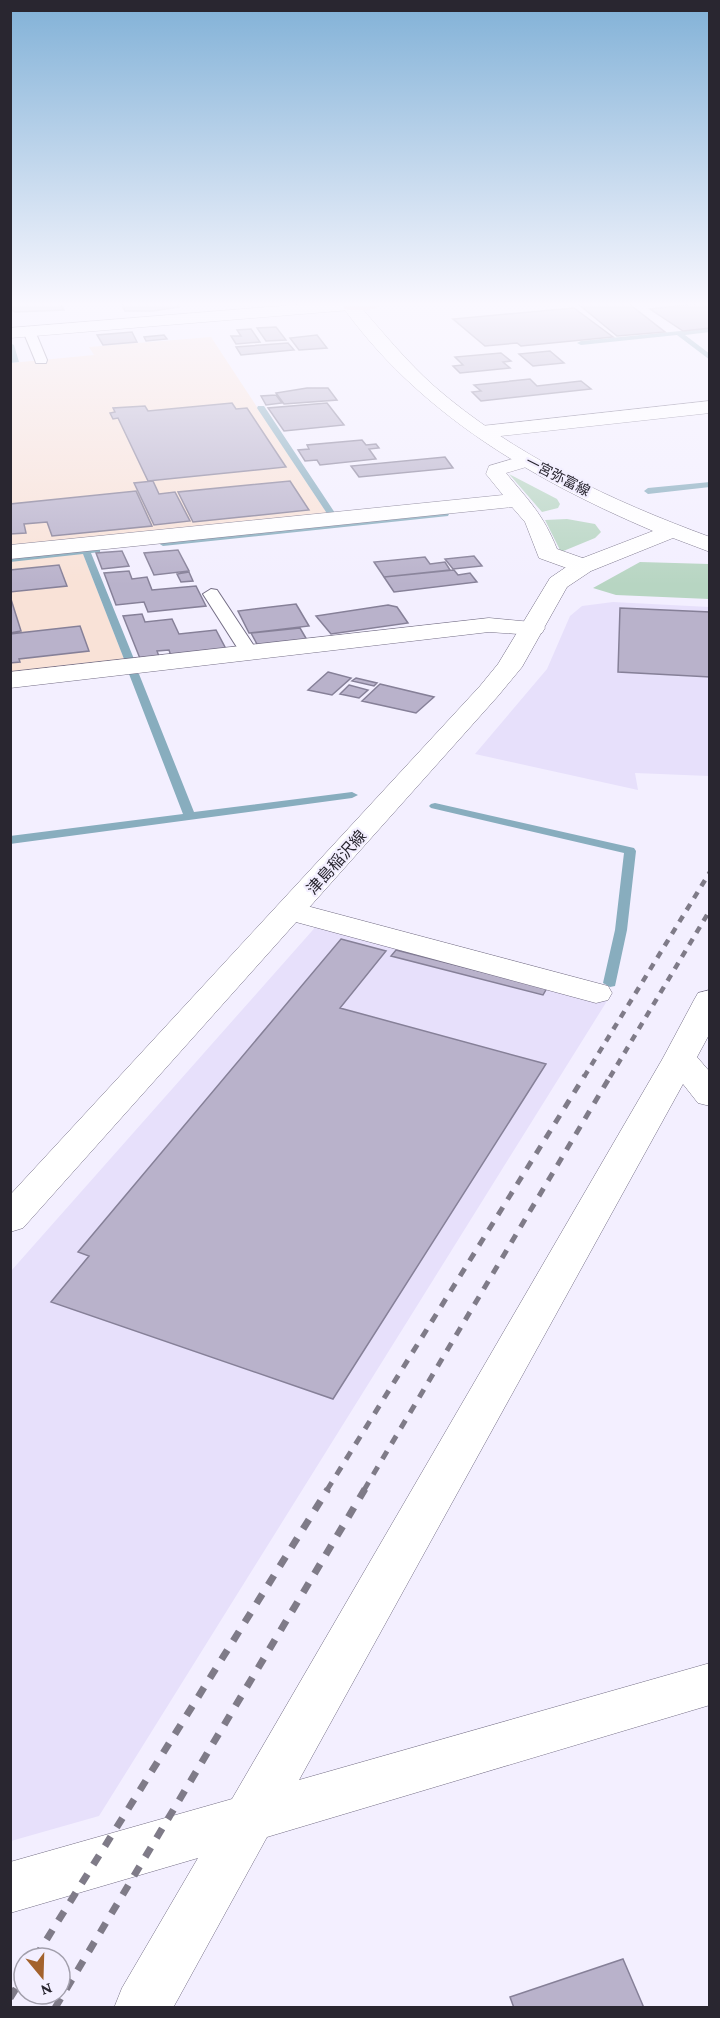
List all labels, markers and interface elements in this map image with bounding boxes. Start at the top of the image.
street label: 一宮弥富線 [523,453,593,499]
street label: 津島稲沢線 [303,827,369,898]
north arrow [12,1946,72,2006]
text: N [39,1980,55,2000]

